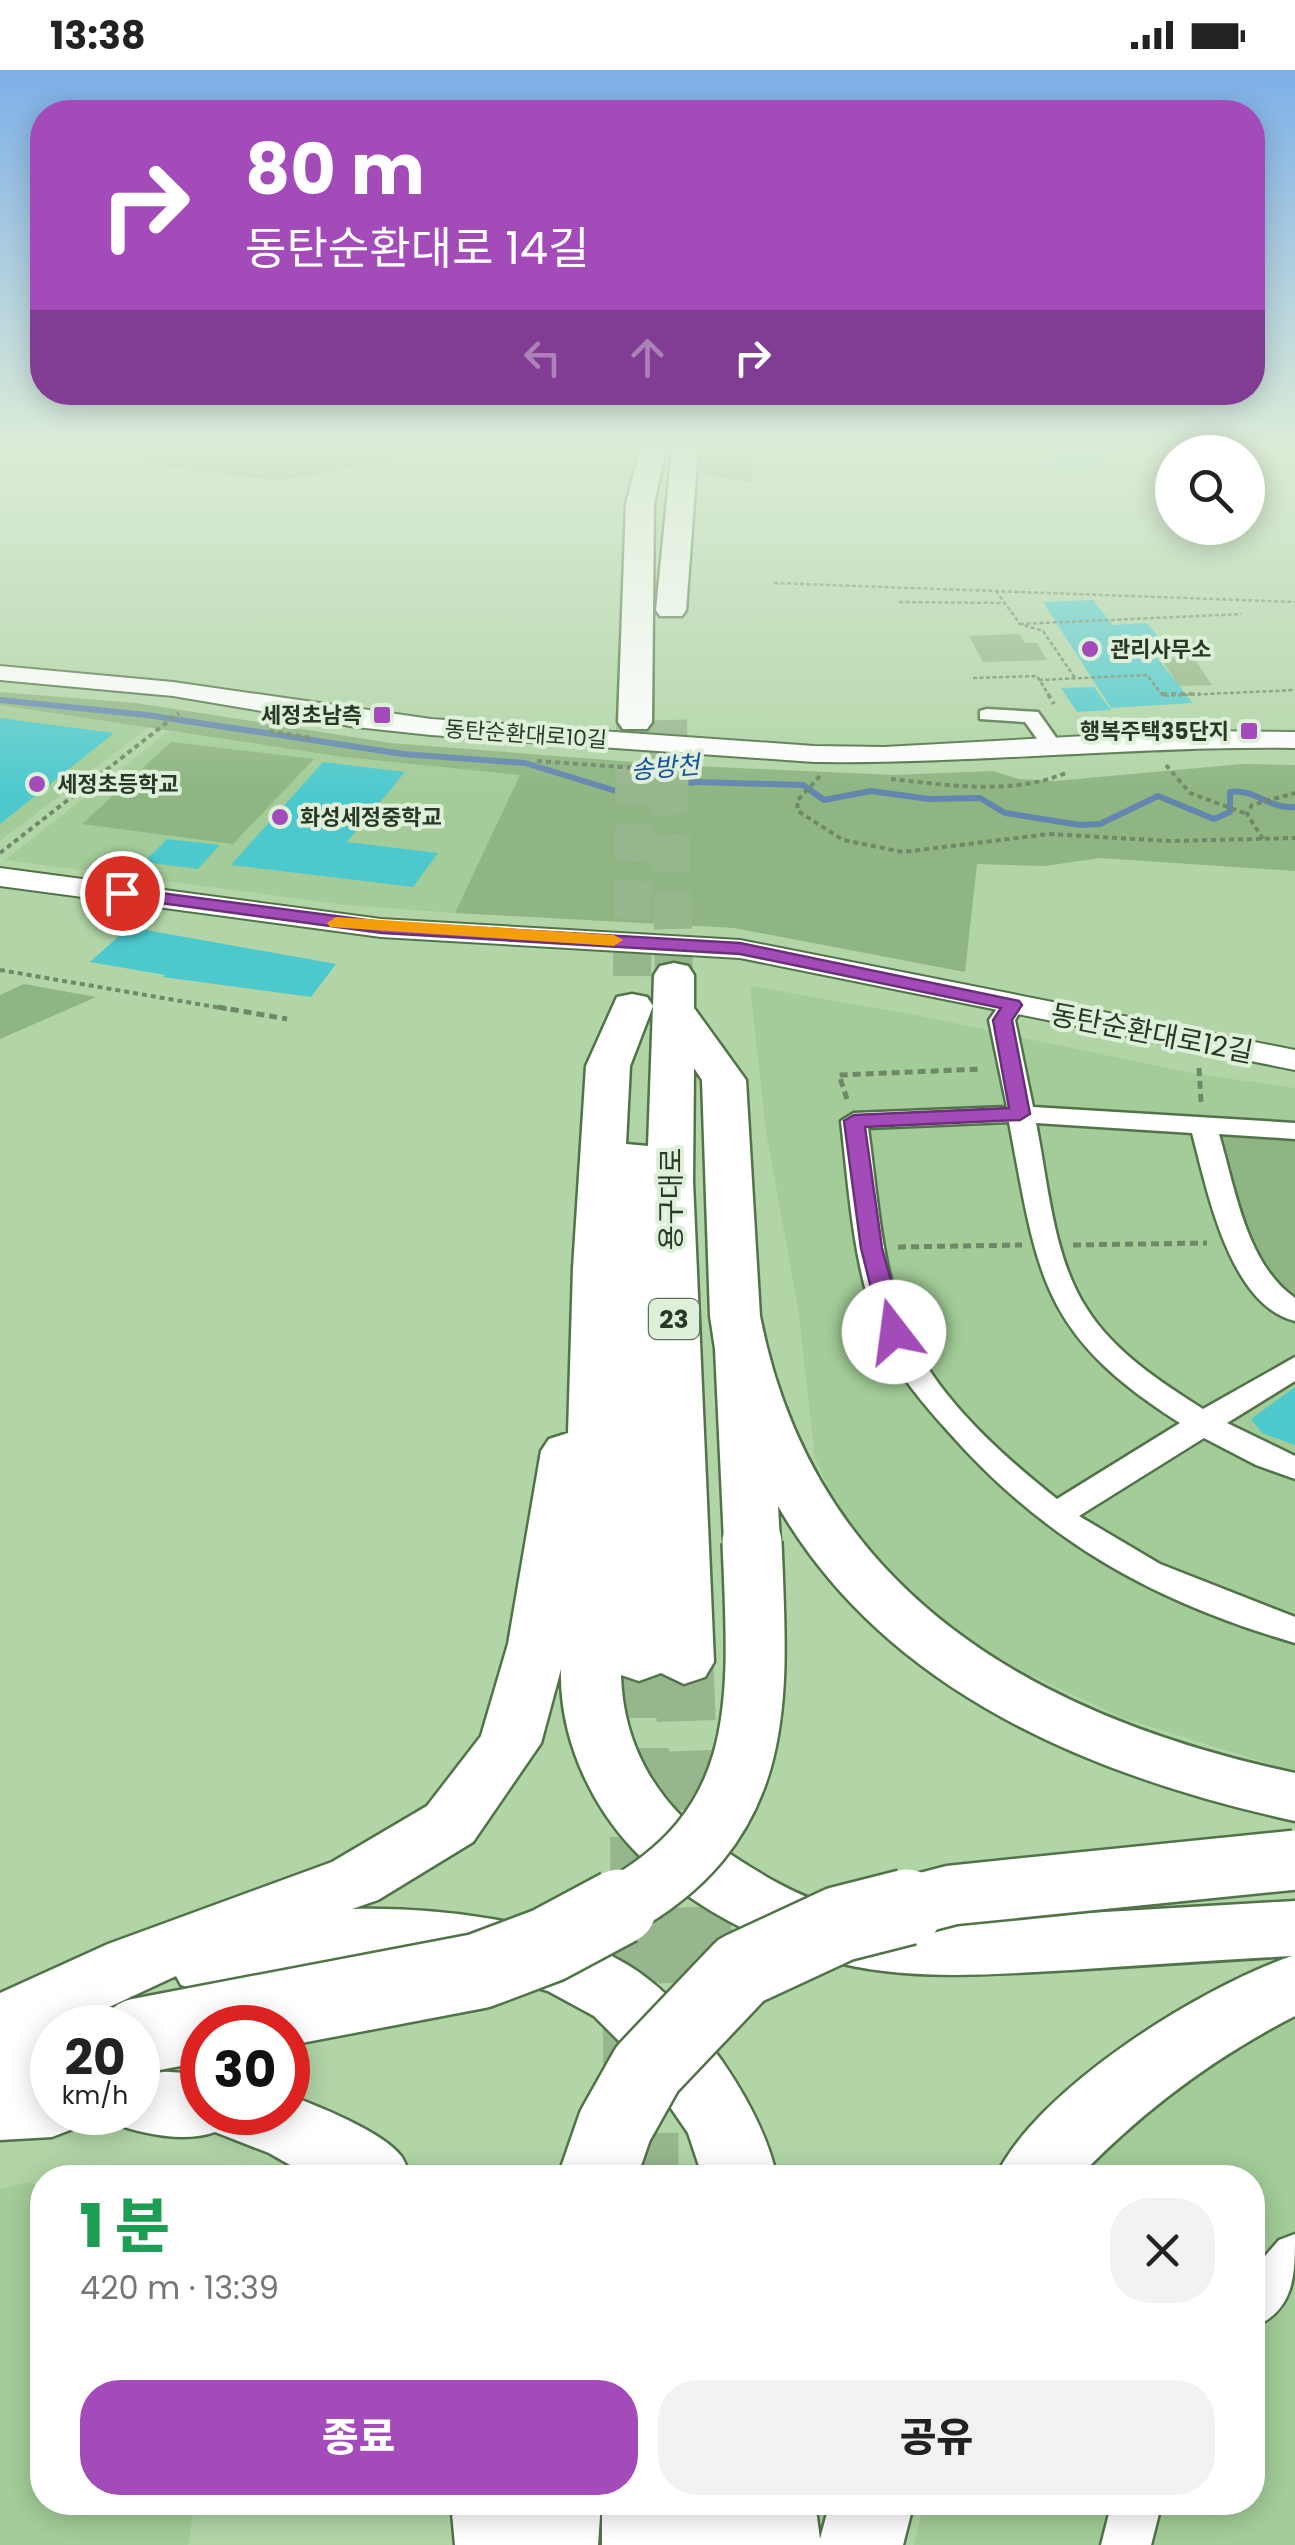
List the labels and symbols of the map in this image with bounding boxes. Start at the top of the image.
place label: 관리사무소 [1110,634,1211,665]
marker: 관리사무소 [1079,638,1101,660]
place label: 세정초남측 [261,700,362,731]
marker: 세정초남측 [371,704,393,726]
street label: 동탄순환대로10길 [444,713,608,756]
place label: 행복주택35단지 [1080,716,1229,747]
marker: 행복주택35단지 [1238,720,1260,742]
water label: 송방천 [629,747,704,788]
place label: 세정초등학교 [57,769,178,800]
marker: 세정초등학교 [26,773,48,795]
place label: 화성세정중학교 [300,802,442,833]
marker: 화성세정중학교 [269,806,291,828]
pin [80,851,165,936]
street label: 동탄순환대로12길 [1047,995,1256,1072]
street label: 용구대로 [652,1147,691,1251]
position arrow [842,1280,946,1384]
road number: 23 [649,1299,699,1339]
speed limit sign: 30 [180,2005,310,2135]

